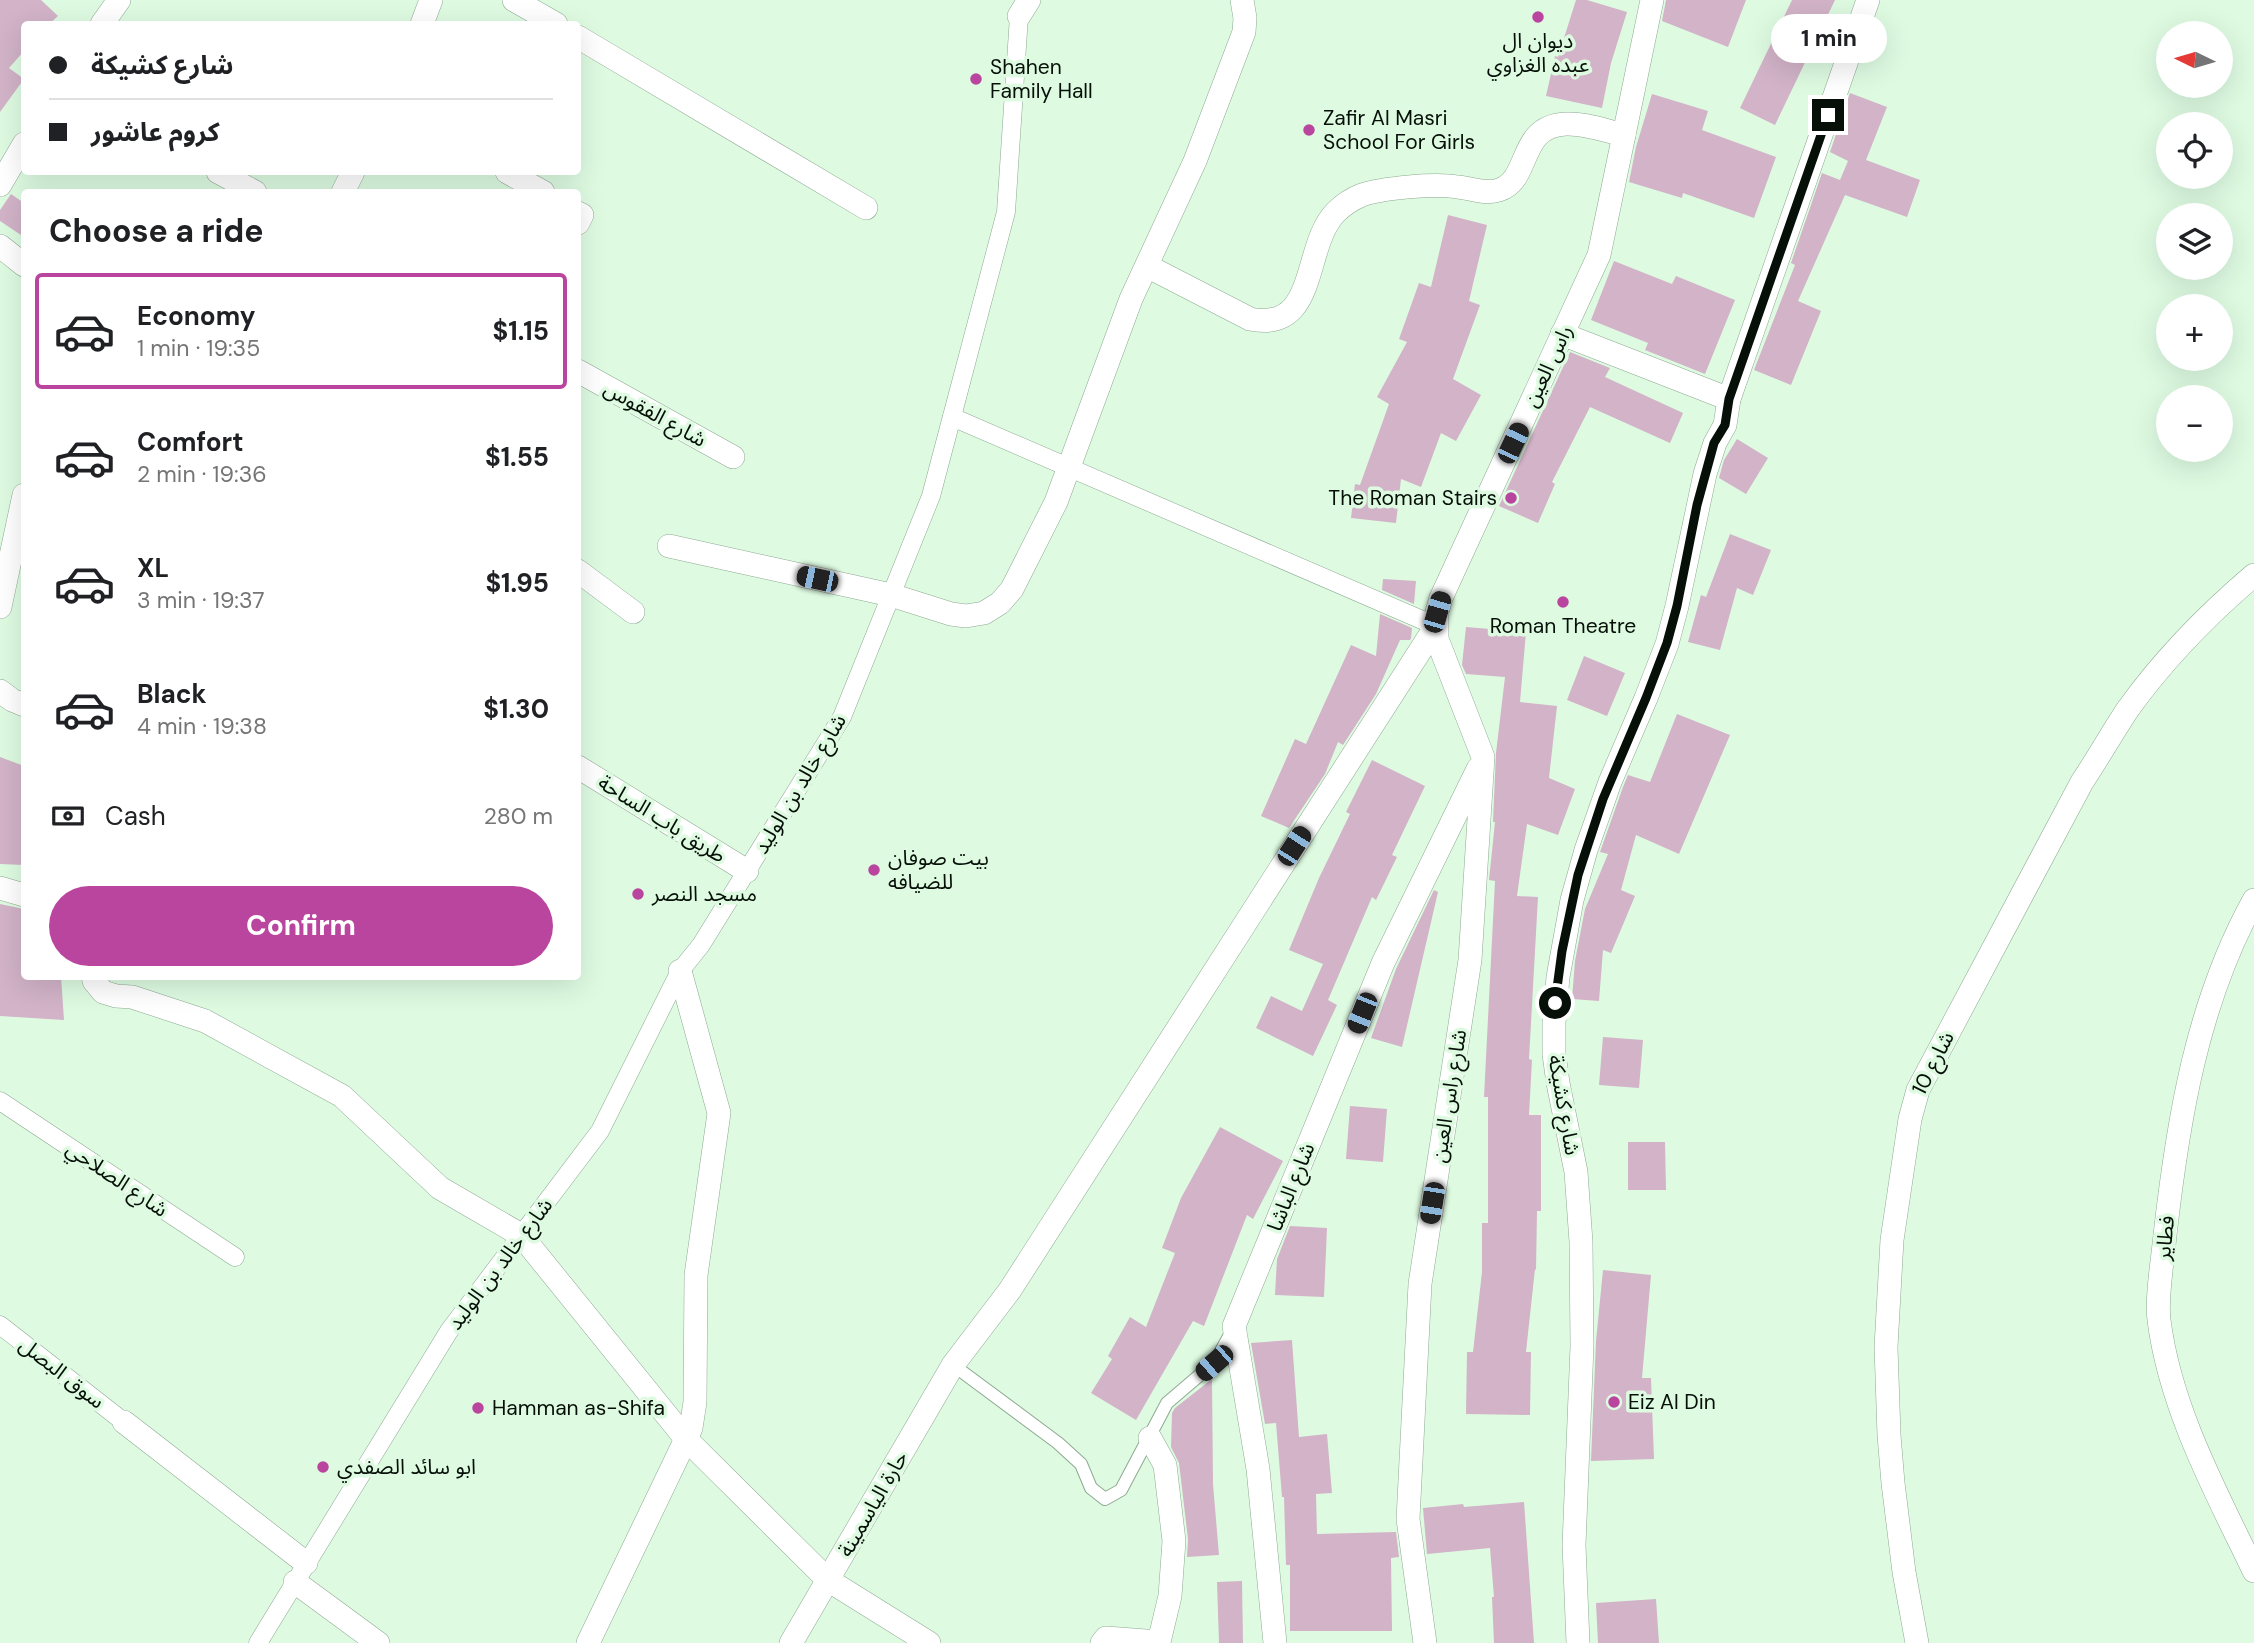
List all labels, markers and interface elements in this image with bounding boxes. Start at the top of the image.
marker: ديوان ال عبده الغزاوي [1530,9,1546,25]
callout: 1 min [1770,13,1886,62]
north arrow [2156,21,2233,98]
map controls [2156,21,2233,462]
text: 1 min [1801,23,1857,53]
place label: ديوان ال عبده الغزاوي [1487,27,1589,81]
text: شارع كشيكة [91,48,233,82]
place label: Shahen Family Hall [990,53,1093,105]
marker: Shahen Family Hall [968,71,984,87]
route end [1812,99,1844,131]
place label: Zafir Al Masri School For Girls [1323,104,1475,156]
button: locate [2156,112,2233,189]
text: كروم عاشور [91,115,220,149]
marker: Zafir Al Masri School For Girls [1301,122,1317,138]
button: layers [2156,203,2233,280]
text: Choose a ride [49,210,264,252]
button: + [2156,294,2233,371]
text: Economy [137,299,255,333]
icon: car [53,300,116,363]
text: $1.15 [493,314,549,348]
street label: راس العين [1517,320,1579,412]
text: 1 min · 19:35 [137,333,260,363]
street label: شارع الفقوس [598,374,711,455]
button: − [2156,385,2233,462]
car [1495,420,1532,466]
text: Comfort [137,425,243,459]
icon: car [53,426,116,489]
text: $1.55 [485,440,549,474]
text: 2 min · 19:36 [137,459,267,489]
place label: The Roman Stairs [1328,484,1497,512]
marker: The Roman Stairs [1503,490,1519,506]
text: XL [137,551,169,585]
icon: car [53,552,116,615]
car [795,564,840,594]
text: $1.95 [485,566,549,600]
text: 3 min · 19:37 [137,585,264,615]
car [1422,589,1453,635]
marker: Roman Theatre [1555,594,1571,610]
place label: Roman Theatre [1490,612,1636,640]
text: Black [137,677,207,711]
icon: car [53,678,116,741]
text: $1.30 [483,692,549,726]
street label: شارع خالد بن الوليد [747,709,854,860]
text: 4 min · 19:38 [137,711,267,741]
street label: طريق باب الساحة [593,768,731,870]
icon: cash [49,797,87,835]
text: Cash [105,799,166,833]
text: 280 m [484,801,553,831]
car [1274,823,1315,869]
place label: بيت صوفان للضيافه [888,844,989,896]
marker: بيت صوفان للضيافه [866,862,882,878]
place label: مسجد النصر [651,880,757,908]
button: Confirm [49,886,553,966]
marker: مسجد النصر [630,886,646,902]
route start [1539,987,1571,1019]
car [1345,990,1380,1036]
street label: شارع 10 [1905,1027,1962,1100]
street label: شارع راس العين [1425,1028,1474,1165]
street label: شارع كشيكة [1540,1052,1587,1158]
street label: شارع الصلاحي [59,1135,173,1225]
street label: شارع الباشا [1261,1139,1322,1236]
car [1419,1181,1446,1225]
street label: شارع خالد بن الوليد [441,1192,560,1336]
street label: فطاير [2149,1214,2181,1263]
street label: سوق البصل [14,1331,110,1415]
car [1192,1341,1237,1385]
place label: Eiz Al Din [1628,1388,1716,1416]
place label: Hamman as-Shifa [492,1394,665,1422]
marker: Eiz Al Din [1606,1394,1622,1410]
marker: Hamman as-Shifa [470,1400,486,1416]
street label: حارة الياسمينة [831,1446,915,1562]
place label: ابو سائد الصفدي [337,1453,476,1483]
marker: ابو سائد الصفدي [315,1459,331,1475]

